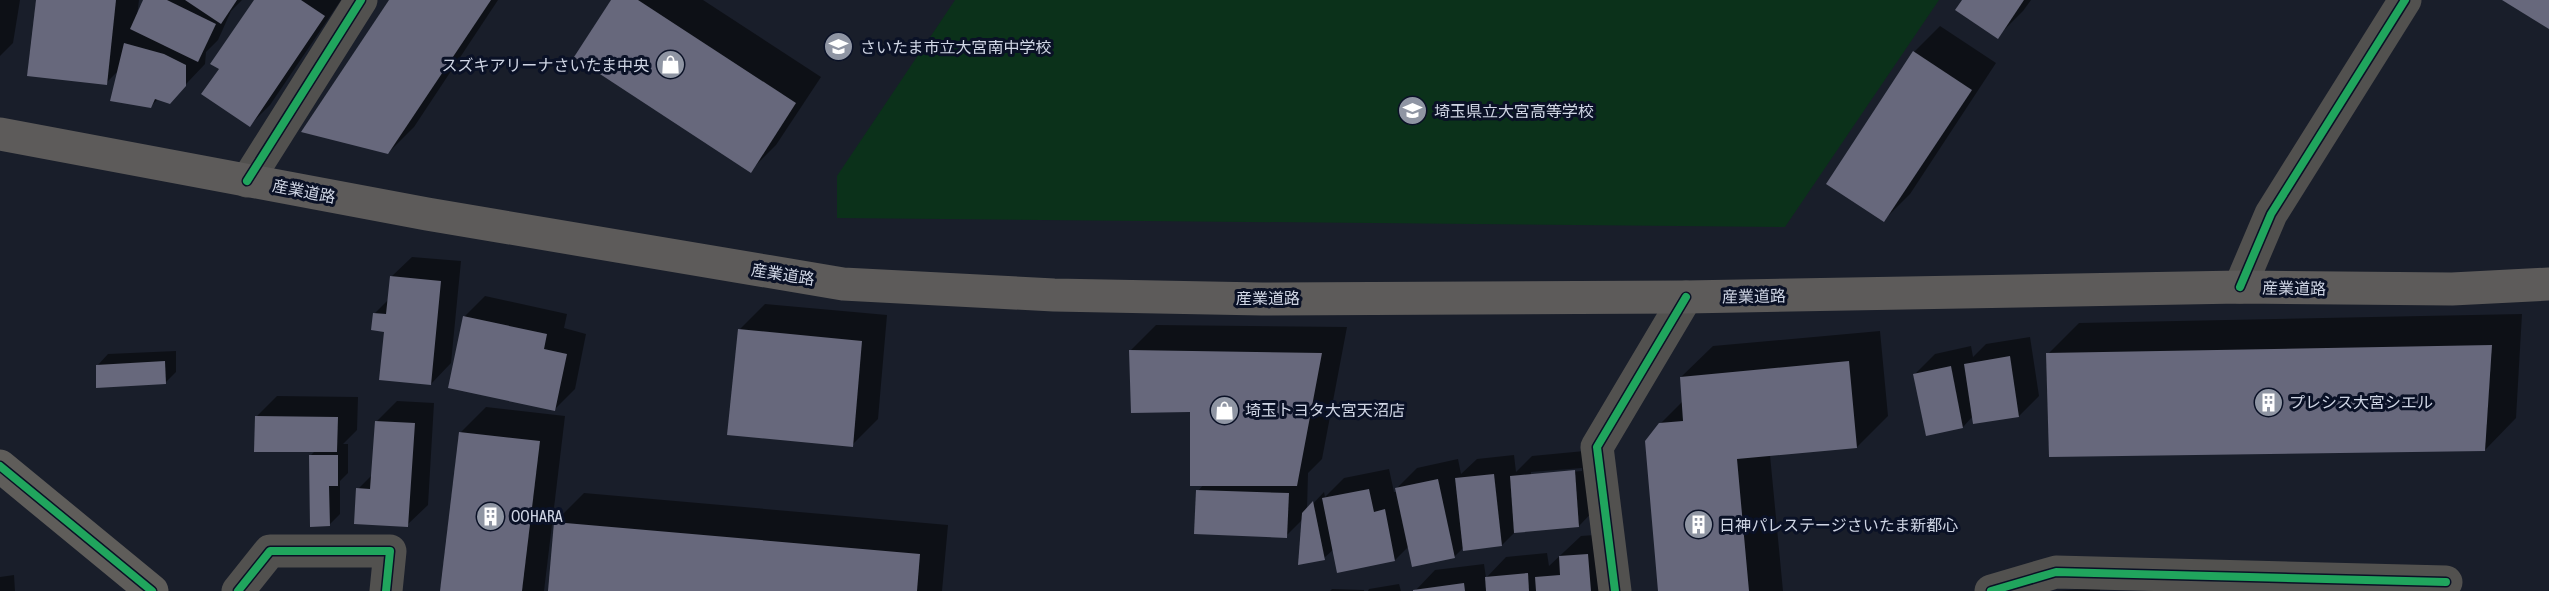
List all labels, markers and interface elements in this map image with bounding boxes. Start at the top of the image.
school or university icon: さいたま市立大宮南中学校 [823,31,855,63]
place label: さいたま市立大宮南中学校 [860,38,1052,56]
shop icon: スズキアリーナさいたま中央 [654,49,686,81]
place label: スズキアリーナさいたま中央 [441,56,649,74]
school or university icon: 埼玉県立大宮高等学校 [1397,95,1429,127]
place label: 埼玉県立大宮高等学校 [1434,102,1594,120]
street label: 産業道路 [271,176,337,206]
street label: 産業道路 [750,260,816,288]
street label: 産業道路 [2262,278,2326,298]
street label: 産業道路 [1722,286,1786,306]
street label: 産業道路 [1236,289,1300,307]
building icon: プレシス大宮シエル [2252,386,2284,418]
place label: プレシス大宮シエル [2289,393,2433,411]
shop icon: 埼玉トヨタ大宮天沼店 [1208,394,1240,426]
place label: 埼玉トヨタ大宮天沼店 [1245,401,1405,419]
building icon: OOHARA [474,500,506,532]
place label: OOHARA [511,507,563,525]
building icon: 日神パレステージさいたま新都心 [1682,509,1714,541]
place label: 日神パレステージさいたま新都心 [1719,516,1958,534]

